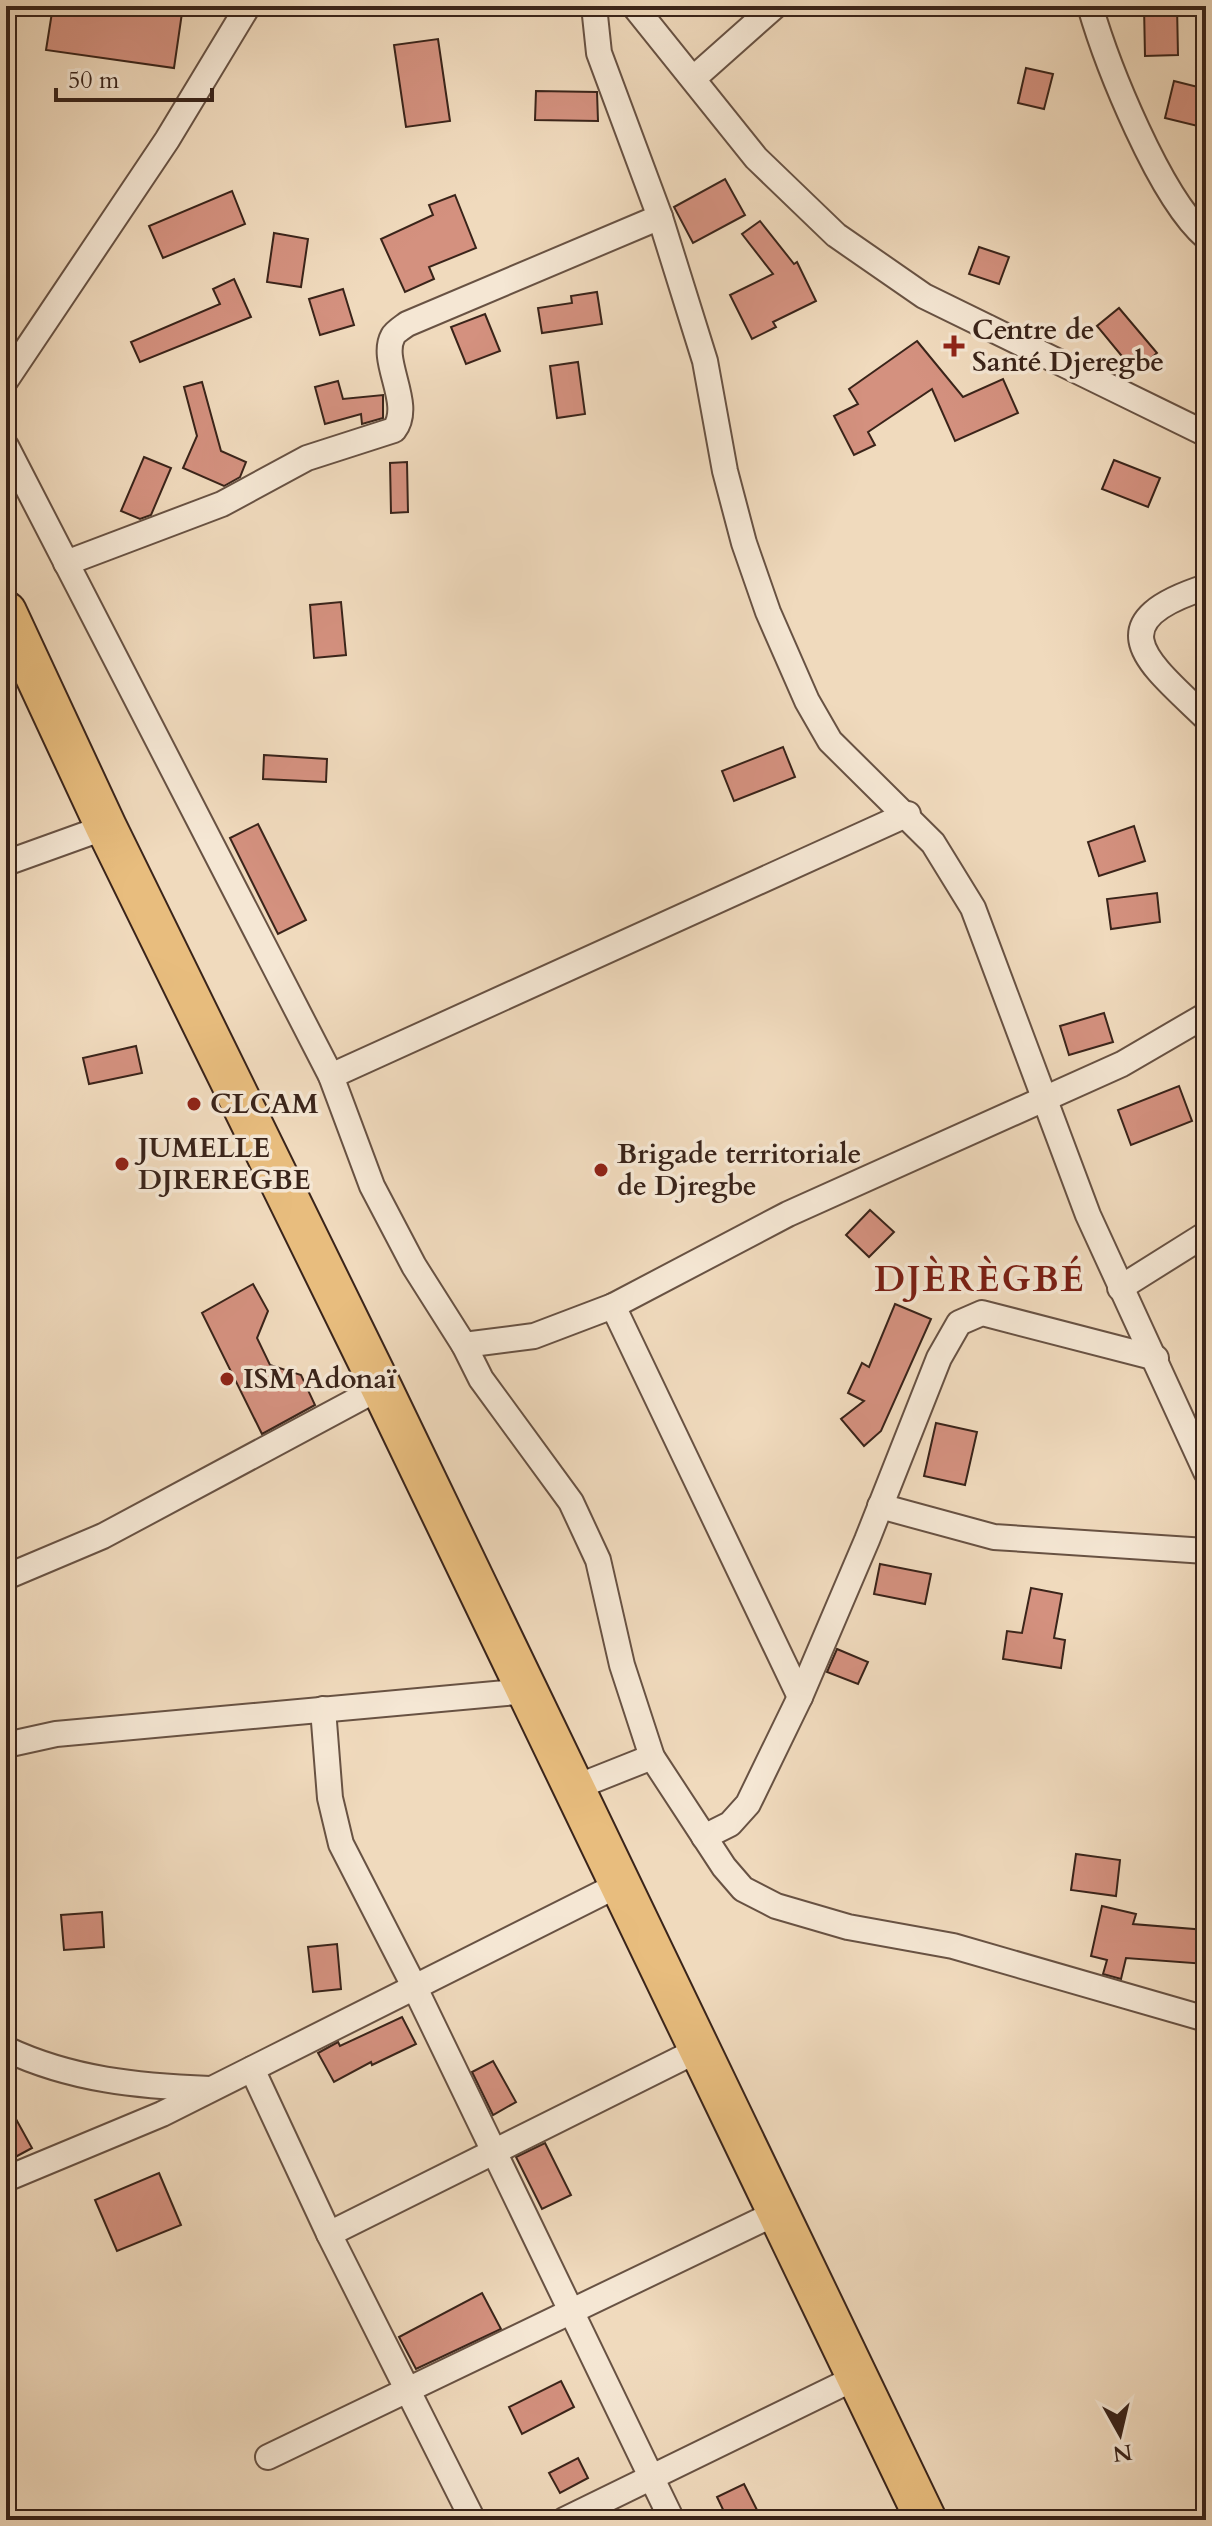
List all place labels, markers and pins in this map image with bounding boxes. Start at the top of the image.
place label: Centre de Santé Djeregbe [972,311,1164,381]
marker: Centre de Santé Djeregbe [943,335,965,357]
place label: CLCAM [210,1085,319,1123]
marker: CLCAM [185,1095,203,1113]
place label: JUMELLE DJREREGBE [134,1129,311,1199]
place label: Brigade territoriale de Djregbe [617,1135,861,1205]
marker: JUMELLE DJREREGBE [113,1155,131,1173]
marker: Brigade territoriale de Djregbe [592,1161,610,1179]
place label: ISM Adonaï [243,1360,397,1398]
marker: ISM Adonaï [218,1370,236,1388]

